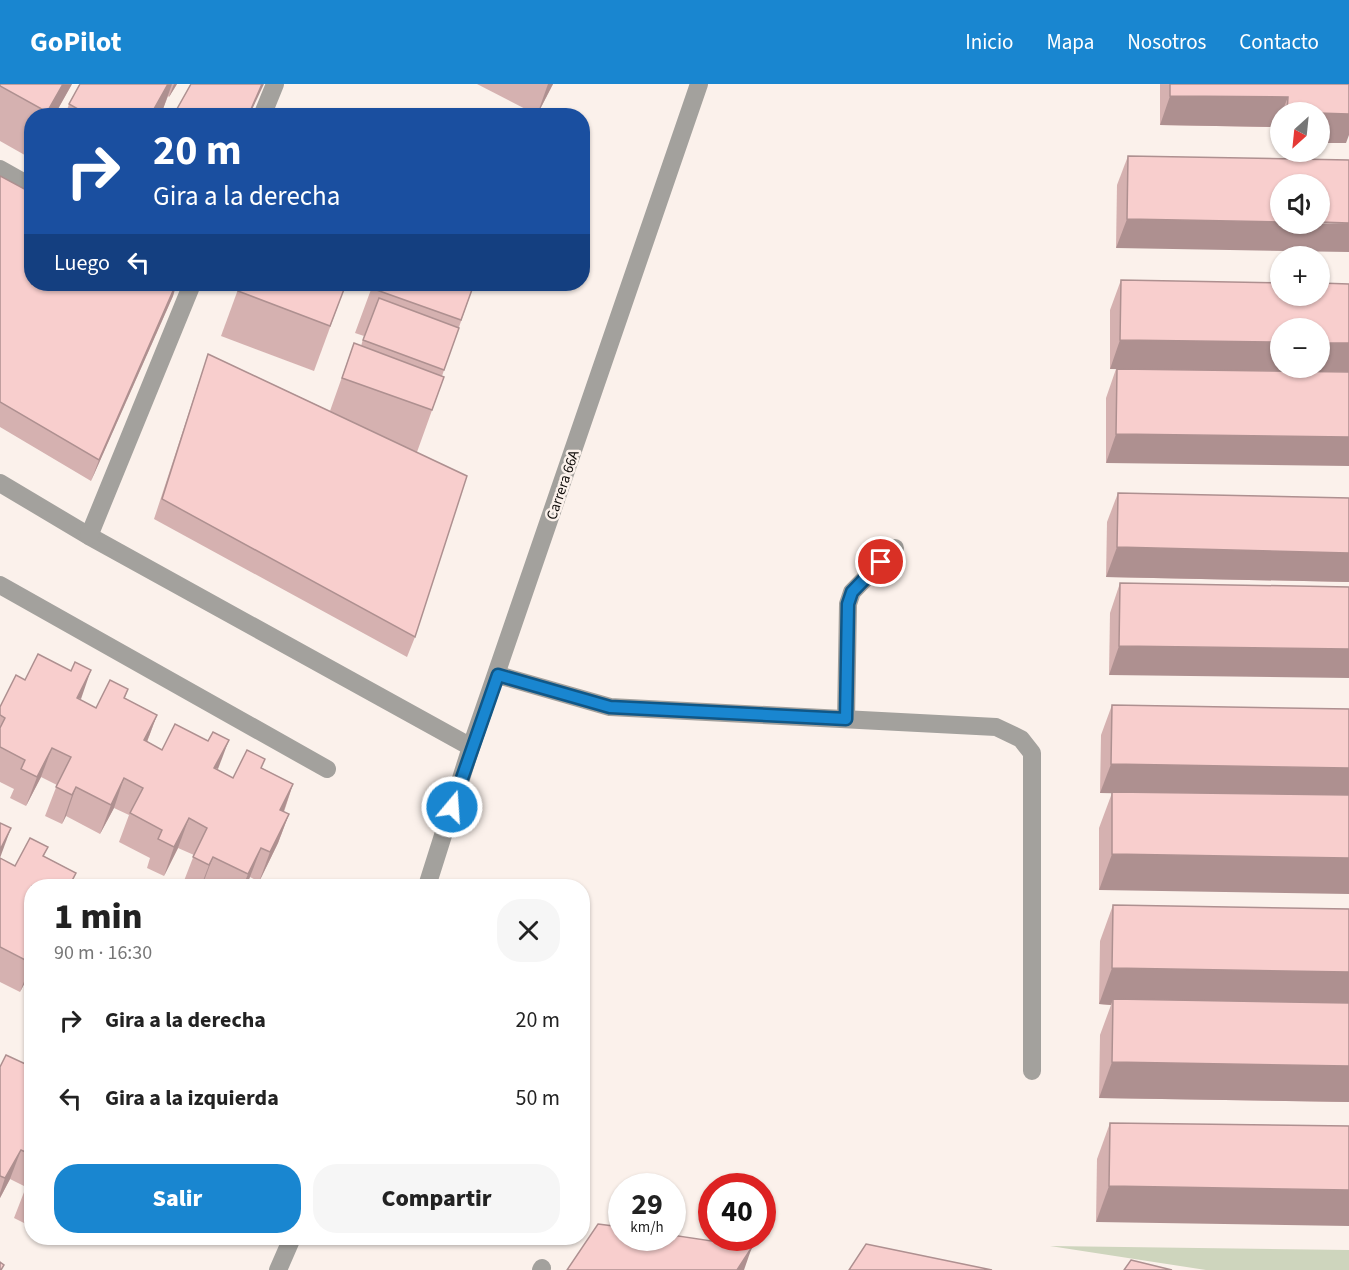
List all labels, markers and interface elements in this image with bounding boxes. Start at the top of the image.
text: GoPilot [30,22,121,62]
text: Inicio [965,27,1013,57]
text: Mapa [1046,27,1094,57]
text: Nosotros [1127,27,1206,57]
text: Contacto [1239,27,1319,57]
north arrow [1270,102,1330,162]
map controls [1270,102,1330,378]
text: 20 m [153,121,242,181]
icon: right [54,132,132,210]
button: sound [1270,174,1330,234]
text: Gira a la derecha [153,177,340,216]
icon: left [122,246,155,279]
button: + [1270,246,1330,306]
text: Luego [54,247,110,279]
button: − [1270,318,1330,378]
street label: Carrera 66A [541,447,585,523]
pin [855,536,906,587]
icon: arrive [864,545,897,578]
position arrow [420,775,484,839]
text: 1 min [54,891,142,942]
button: close [497,899,560,962]
text: 90 m · 16:30 [54,939,152,967]
icon: right [54,1004,87,1037]
text: Gira a la derecha [105,1004,266,1036]
text: 20 m [515,1004,560,1036]
icon: left [54,1082,87,1115]
text: Gira a la izquierda [105,1082,279,1114]
text: 50 m [515,1082,560,1114]
button: Salir [54,1164,301,1233]
button: Compartir [313,1164,560,1233]
speed limit sign: 40 [698,1173,776,1251]
text: 29 [631,1183,663,1226]
text: km/h [630,1217,664,1238]

